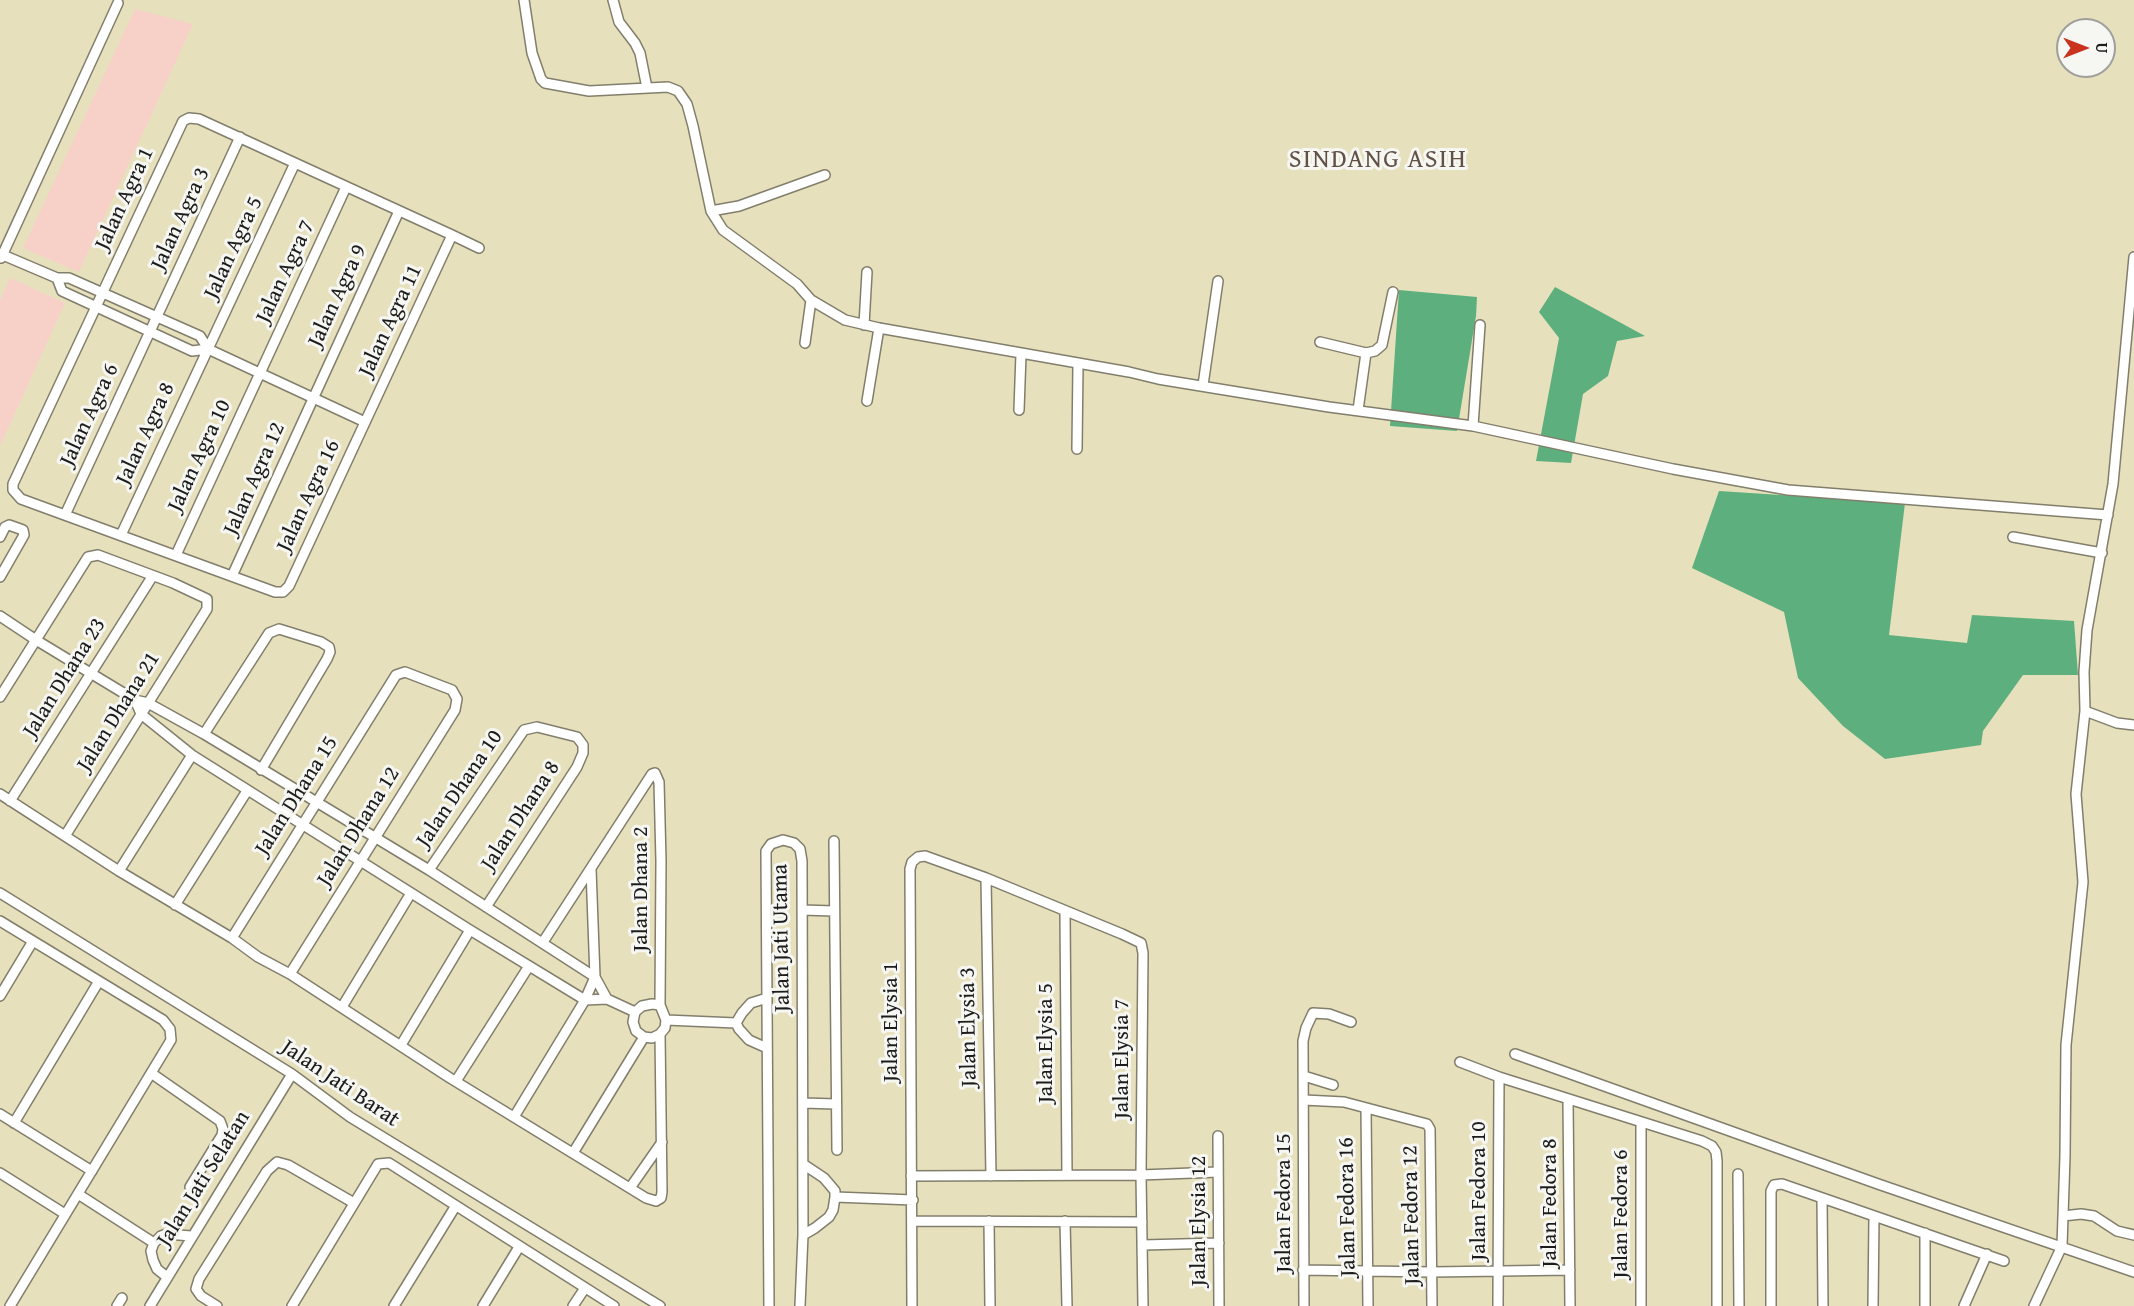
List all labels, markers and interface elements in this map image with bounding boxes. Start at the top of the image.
north arrow [2056,18,2116,78]
text: U [2090,43,2114,53]
street label: Jalan Agra 1 [90,144,160,254]
district label: SINDANG ASIH [1289,144,1467,176]
street label: Jalan Agra 3 [146,164,216,274]
street label: Jalan Agra 5 [199,193,269,303]
street label: Jalan Agra 7 [251,217,321,327]
street label: Jalan Agra 9 [303,241,373,351]
street label: Jalan Agra 11 [354,261,428,381]
street label: Jalan Agra 6 [55,360,125,470]
street label: Jalan Agra 8 [111,379,181,489]
street label: Jalan Agra 10 [163,396,237,516]
street label: Jalan Agra 12 [218,419,292,539]
street label: Jalan Agra 16 [272,436,346,556]
street label: Jalan Dhana 23 [18,613,112,743]
street label: Jalan Dhana 21 [72,647,166,777]
street label: Jalan Dhana 10 [411,725,509,853]
street label: Jalan Dhana 15 [250,731,344,861]
street label: Jalan Dhana 8 [476,756,566,876]
street label: Jalan Dhana 12 [312,762,406,892]
street label: Jalan Dhana 2 [628,826,654,952]
street label: Jalan Jati Utama [768,864,796,1012]
street label: Jalan Elysia 1 [878,962,904,1082]
street label: Jalan Elysia 3 [955,967,983,1087]
street label: Jalan Elysia 5 [1033,983,1059,1103]
street label: Jalan Elysia 7 [1109,999,1135,1119]
street label: Jalan Jati Barat [276,1035,404,1133]
street label: Jalan Jati Selatan [152,1106,256,1252]
street label: Jalan Fedora 10 [1466,1121,1492,1261]
street label: Jalan Fedora 15 [1271,1133,1297,1273]
street label: Jalan Fedora 16 [1334,1137,1362,1277]
street label: Jalan Fedora 8 [1537,1139,1563,1267]
street label: Jalan Fedora 12 [1398,1145,1426,1285]
street label: Jalan Fedora 6 [1608,1150,1634,1278]
street label: Jalan Elysia 12 [1186,1156,1212,1286]

